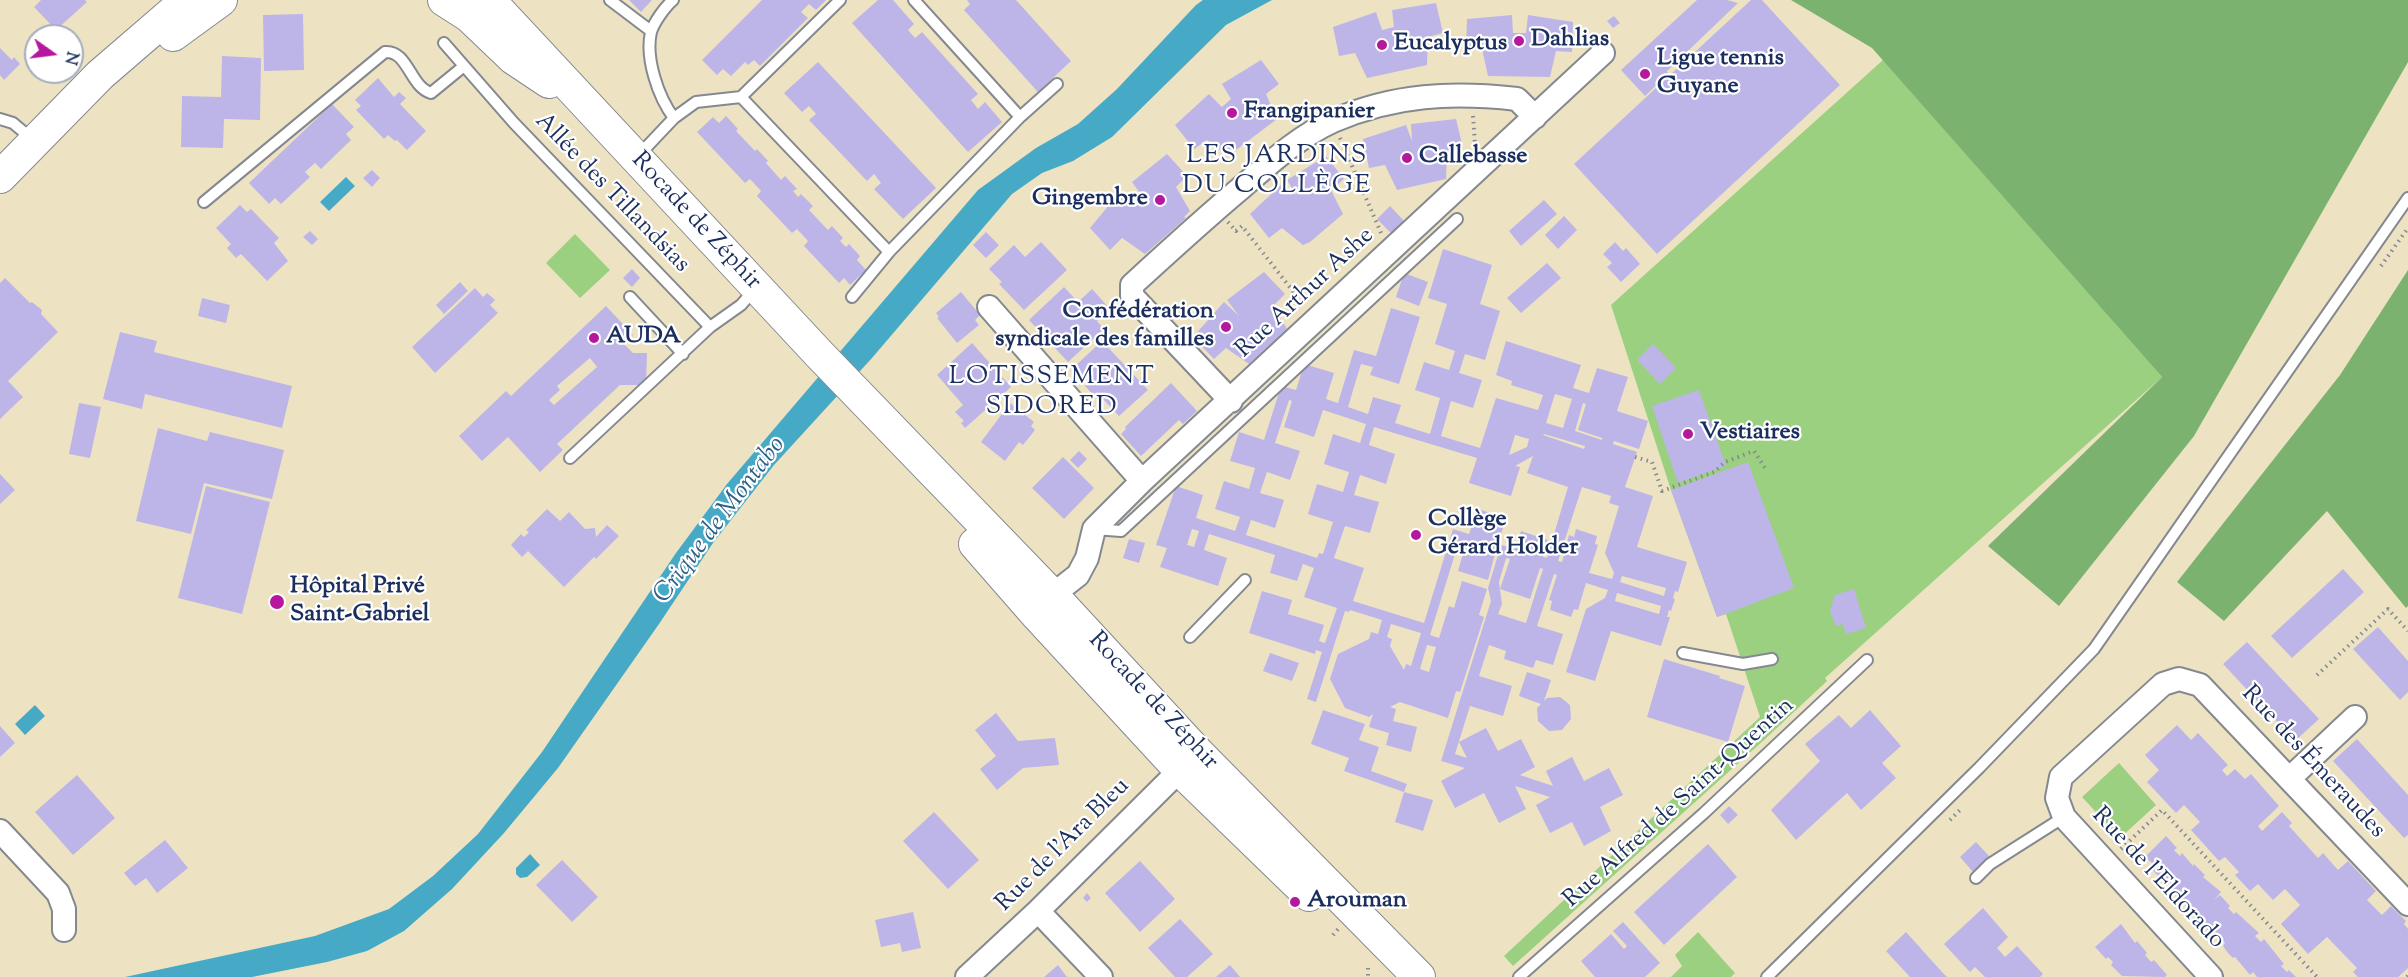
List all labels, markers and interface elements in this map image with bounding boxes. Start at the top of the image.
north arrow [24,24,84,84]
place label: Dahlias [1531,27,1609,55]
place label: Eucalyptus [1394,31,1507,59]
marker: Dahlias [1512,34,1526,48]
marker: Eucalyptus [1375,38,1389,52]
place label: Ligue tennis Guyane [1657,46,1784,102]
text: N [57,49,83,67]
marker: Ligue tennis Guyane [1638,67,1652,81]
place label: Frangipanier [1244,99,1375,127]
marker: Frangipanier [1225,106,1239,120]
street label: Allée des Tillandsias [528,108,694,280]
district label: LES JARDINS DU COLLÈGE [1182,142,1372,204]
place label: Callebasse [1419,144,1527,172]
street label: Rocade de Zéphir [624,147,766,297]
marker: Callebasse [1400,151,1414,165]
place label: Gingembre [1032,186,1148,214]
marker: Gingembre [1153,193,1167,207]
street label: Rue Arthur Ashe [1231,223,1381,365]
place label: Confédération syndicale des familles [995,299,1214,355]
marker: Confédération syndicale des familles [1219,320,1233,334]
place label: AUDA [606,324,681,352]
marker: AUDA [587,331,601,345]
district label: LOTISSEMENT SIDORED [949,363,1155,424]
place label: Vestiaires [1700,420,1800,448]
marker: Vestiaires [1681,427,1695,441]
water label: Crique de Montabo [648,432,794,610]
place label: Collège Gérard Holder [1428,507,1578,563]
marker: Collège Gérard Holder [1409,528,1423,542]
place label: Hôpital Privé Saint-Gabriel [290,574,430,630]
marker: Hôpital Privé Saint-Gabriel [268,593,286,611]
street label: Rocade de Zéphir [1081,627,1223,777]
street label: Rue des Émeraudes [2234,681,2390,845]
street label: Rue Alfred de Saint-Quentin [1559,693,1801,915]
street label: Rue de l'Ara Bleu [991,773,1137,919]
street label: Rue de l'Eldorado [2084,802,2230,956]
place label: Arouman [1307,888,1407,916]
marker: Arouman [1288,895,1302,909]

